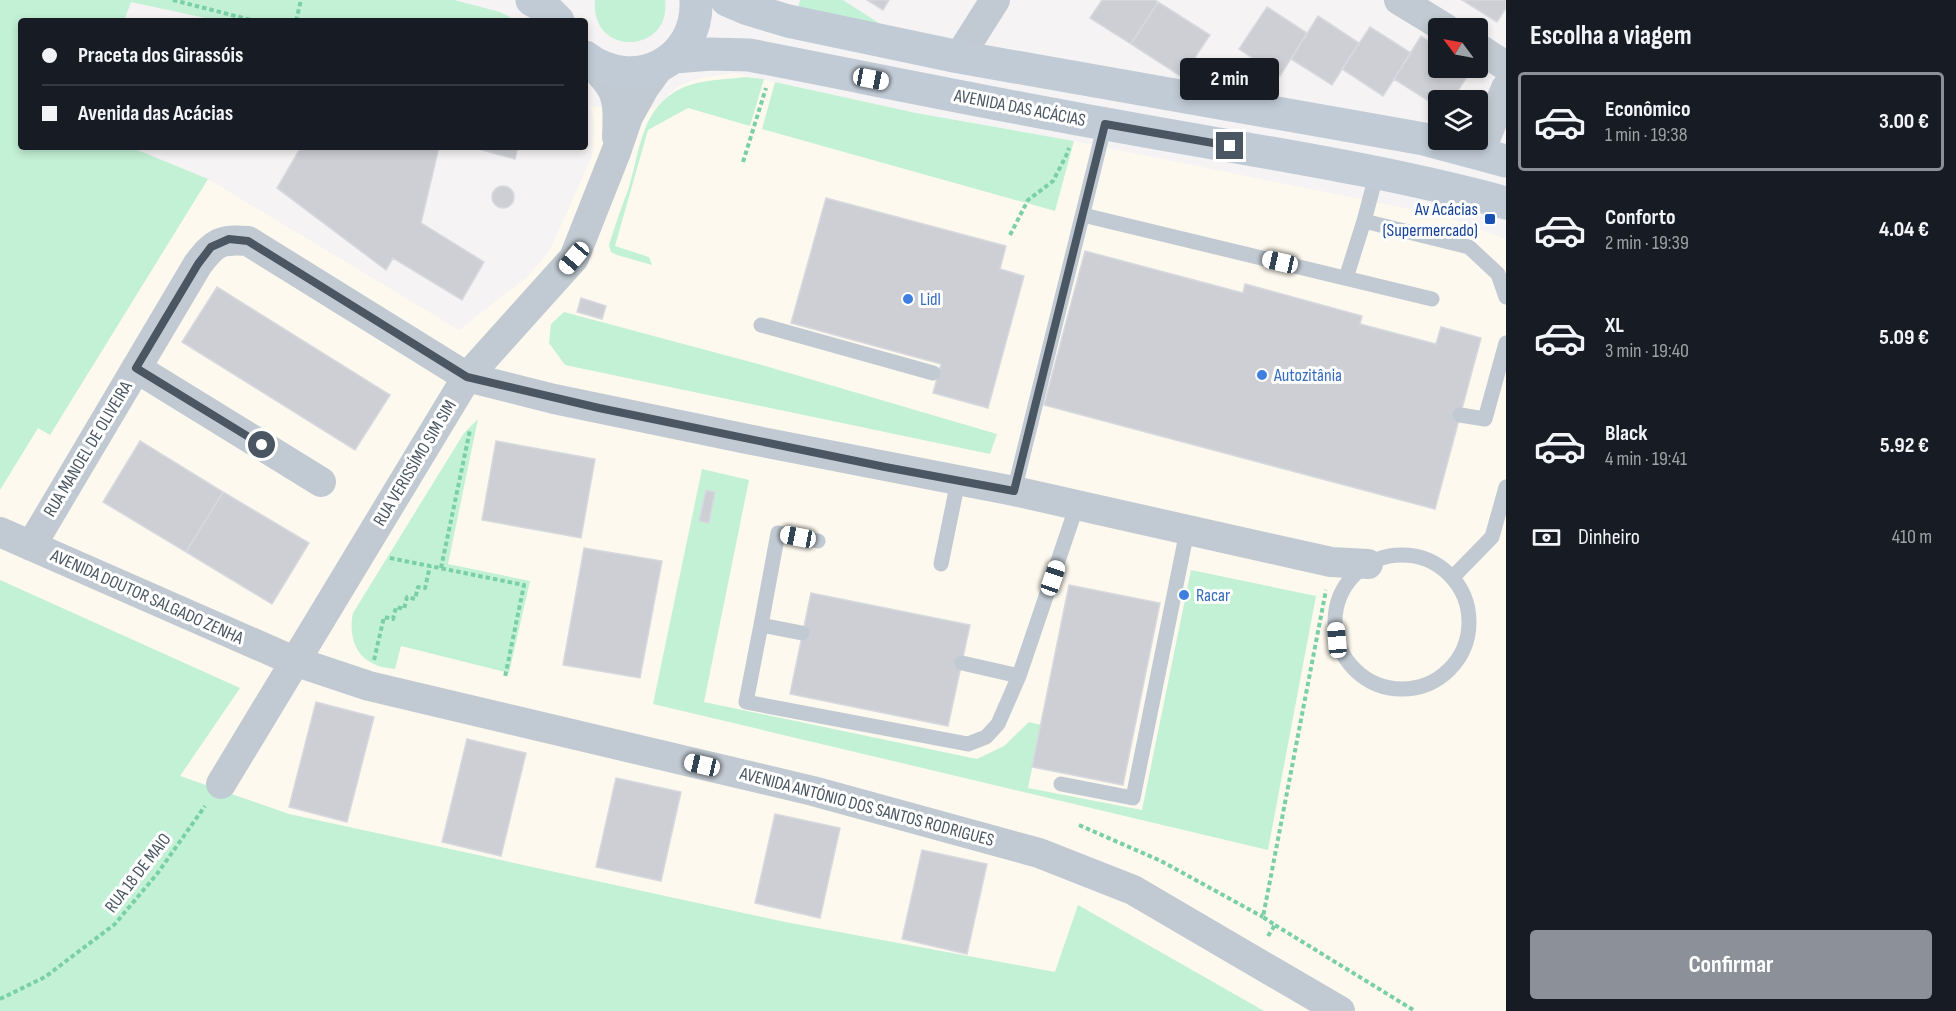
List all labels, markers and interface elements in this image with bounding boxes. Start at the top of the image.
north arrow [1428,18,1488,78]
map controls [1428,18,1488,150]
text: Escolha a viagem [1530,20,1692,52]
text: Praceta dos Girassóis [78,42,243,69]
callout: 2 min [1180,59,1280,101]
car [852,67,890,91]
text: 2 min [1210,67,1249,91]
street label: AVENIDA DAS ACÁCIAS [952,85,1088,131]
button: layers [1428,90,1488,150]
icon: car [1533,95,1587,149]
text: Econômico [1605,96,1691,123]
text: Avenida das Acácias [78,100,233,127]
text: 3.00 € [1879,108,1929,135]
text: 1 min · 19:38 [1605,123,1687,147]
route end [1216,132,1243,159]
place label: Av Acácias (Supermercado) [1383,199,1478,241]
icon: car [1533,203,1587,257]
text: Conforto [1605,204,1676,231]
marker: Av Acácias (Supermercado) [1483,212,1497,226]
text: 4.04 € [1879,216,1929,243]
text: 2 min · 19:39 [1605,231,1689,255]
car [556,238,592,278]
car [1260,249,1300,275]
place label: Lidl [920,289,941,310]
marker: Lidl [901,292,915,306]
icon: car [1533,311,1587,365]
text: XL [1605,312,1624,339]
text: 5.09 € [1879,324,1929,351]
text: 3 min · 19:40 [1605,339,1689,363]
place label: Autozitânia [1273,365,1342,386]
marker: Autozitânia [1255,368,1269,382]
street label: RUA MANOEL DE OLIVEIRA [39,377,137,521]
street label: RUA VERISSÍMO SIM SIM [369,396,461,530]
icon: car [1533,419,1587,473]
text: Black [1605,420,1647,447]
route start [248,431,275,458]
text: 5.92 € [1880,432,1929,459]
text: 4 min · 19:41 [1605,447,1687,471]
icon: cash [1530,521,1563,554]
text: Dinheiro [1578,524,1640,551]
car [779,525,817,549]
text: 410 m [1892,525,1932,549]
street label: AVENIDA DOUTOR SALGADO ZENHA [47,545,247,649]
car [1039,558,1067,598]
place label: Racar [1196,585,1230,606]
marker: Racar [1177,588,1191,602]
car [1326,621,1348,659]
car [682,752,722,778]
street label: AVENIDA ANTÓNIO DOS SANTOS RODRIGUES [737,763,997,851]
street label: RUA 18 DE MAIO [101,829,175,917]
button: Confirmar [1530,930,1932,999]

